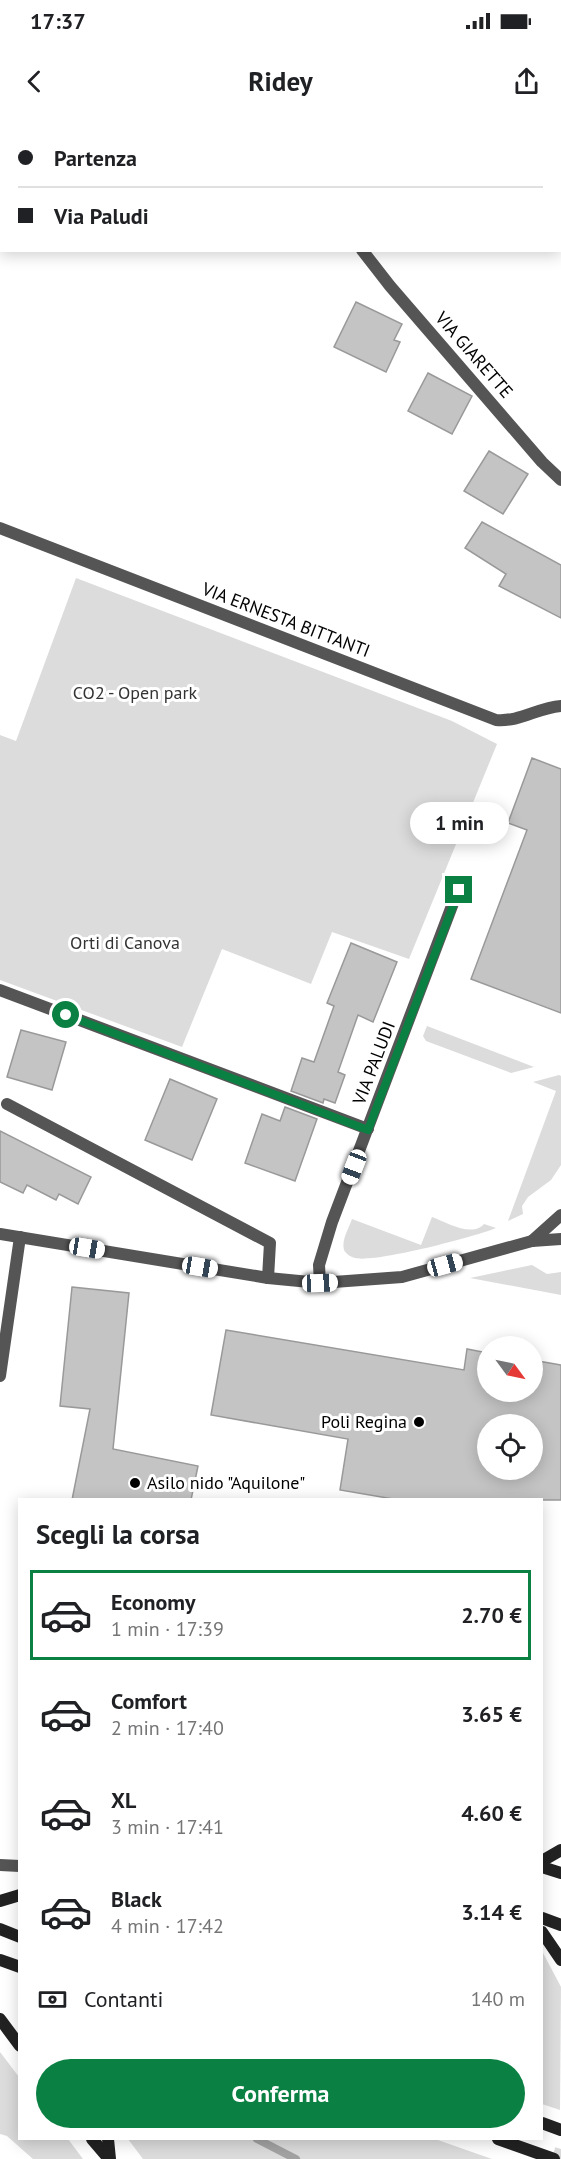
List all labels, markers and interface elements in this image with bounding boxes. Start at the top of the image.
text: 17:37 [30,7,86,35]
text: Ridey [248,64,313,98]
icon: back [18,65,51,98]
icon: share [510,65,543,98]
text: Partenza [54,144,137,172]
text: Via Paludi [54,202,149,230]
street label: VIA GIARETTE [430,306,518,403]
street label: VIA ERNESTA BITTANTI [198,577,373,662]
park label: CO2 - Open park [73,681,198,704]
callout: 1 min [410,803,508,845]
text: 1 min [435,810,484,836]
route end [445,876,472,903]
park label: Orti di Canova [70,931,180,954]
route start [52,1001,79,1028]
street label: VIA PALUDI [347,1018,400,1109]
car [339,1147,369,1187]
car [68,1236,106,1260]
car [425,1252,465,1278]
car [181,1255,219,1279]
car [302,1273,338,1293]
north arrow [477,1336,543,1402]
map controls [477,1336,543,1480]
place label: Poli Regina [321,1410,407,1433]
button: locate [477,1414,543,1480]
marker: Poli Regina [412,1415,426,1429]
place label: Asilo nido "Aquilone" [147,1471,305,1494]
marker: Asilo nido "Aquilone" [128,1476,142,1490]
text: Scegli la corsa [36,1517,200,1551]
icon: car [39,1588,93,1642]
text: Economy [111,1588,195,1616]
text: 2.70 € [461,1601,522,1629]
text: 1 min · 17:39 [111,1616,224,1642]
icon: car [39,1687,93,1741]
text: Comfort [111,1687,187,1715]
text: 3.65 € [461,1700,522,1728]
text: 2 min · 17:40 [111,1715,224,1741]
icon: car [39,1786,93,1840]
text: XL [111,1786,136,1814]
text: 4.60 € [461,1799,522,1827]
text: 3 min · 17:41 [111,1814,224,1840]
icon: car [39,1885,93,1939]
text: Black [111,1885,162,1913]
text: 3.14 € [461,1898,522,1926]
text: 4 min · 17:42 [111,1913,224,1939]
icon: cash [36,1983,69,2016]
text: Contanti [84,1985,163,2013]
text: 140 m [471,1986,525,2012]
button: Conferma [36,2059,525,2128]

